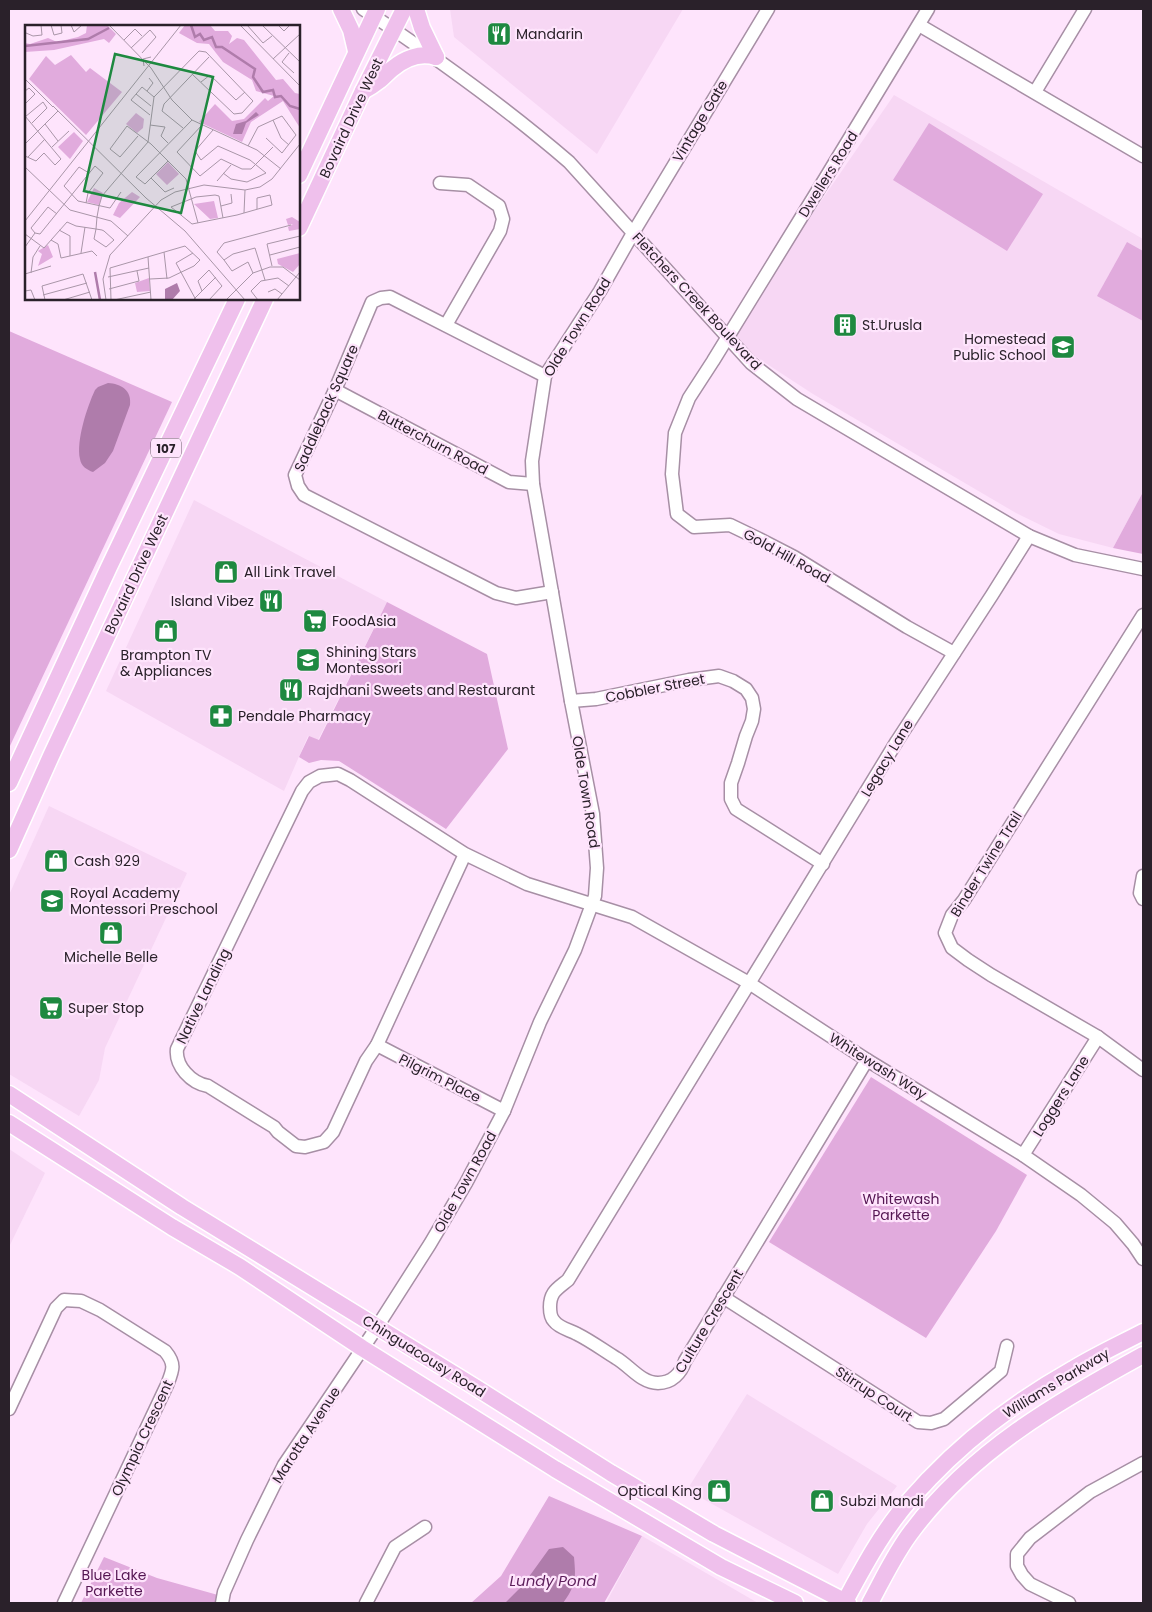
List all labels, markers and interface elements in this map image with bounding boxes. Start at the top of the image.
restaurant icon: Mandarin [486,21,512,47]
place label: Mandarin [516,24,583,44]
inset map [25,25,300,300]
street label: Bovaird Drive West [314,55,388,181]
street label: Vintage Gate [668,76,733,166]
street label: Dwellers Road [793,127,863,221]
street label: Fletchers Creek Boulevard [628,228,766,374]
street label: Olde Town Road [538,274,616,380]
building icon: St.Urusla [832,312,858,338]
place label: St.Urusla [862,315,922,335]
place label: Homestead Public School [953,329,1046,365]
school or university icon: Homestead Public School [1050,334,1076,360]
street label: Saddleback Square [289,341,363,475]
street label: Butterchurn Road [374,404,492,480]
road number: 107 [151,438,181,458]
street label: Bovaird Drive West [99,511,173,637]
street label: Gold Hill Road [740,524,834,588]
shop icon: All Link Travel [213,559,239,585]
place label: All Link Travel [244,562,336,582]
restaurant icon: Island Vibez [258,588,284,614]
place label: Island Vibez [171,591,254,611]
supermarket icon: FoodAsia [302,608,328,634]
place label: FoodAsia [332,611,396,631]
shop icon: Brampton TV & Appliances [153,618,179,644]
place label: Shining Stars Montessori [326,642,417,678]
place label: Brampton TV & Appliances [120,645,212,681]
school or university icon: Shining Stars Montessori [295,647,321,673]
street label: Cobbler Street [604,669,706,707]
restaurant icon: Rajdhani Sweets and Restaurant [278,677,304,703]
place label: Rajdhani Sweets and Restaurant [308,680,535,700]
pharmacy icon: Pendale Pharmacy [208,703,234,729]
place label: Pendale Pharmacy [238,706,371,726]
street label: Legacy Lane [856,715,918,800]
street label: Olde Town Road [567,734,605,850]
street label: Binder Twine Trail [945,807,1027,921]
shop icon: Cash 929 [43,848,69,874]
place label: Cash 929 [74,851,140,871]
place label: Royal Academy Montessori Preschool [70,883,218,919]
school or university icon: Royal Academy Montessori Preschool [39,888,65,914]
shop icon: Michelle Belle [98,920,124,946]
street label: Native Landing [171,945,235,1047]
place label: Michelle Belle [64,947,158,967]
supermarket icon: Super Stop [38,995,64,1021]
place label: Super Stop [68,998,144,1018]
street label: Whitewash Way [825,1028,931,1104]
street label: Pilgrim Place [396,1049,485,1107]
street label: Loggers Lane [1028,1051,1094,1140]
street label: Olde Town Road [429,1128,501,1236]
park label: Whitewash Parkette [862,1189,940,1225]
street label: Culture Crescent [670,1265,748,1377]
street label: Chinguacousy Road [359,1310,489,1402]
street label: Williams Parkway [999,1343,1113,1423]
street label: Stirrup Court [831,1362,917,1426]
street label: Olympia Crescent [106,1377,178,1499]
street label: Marotta Avenue [267,1382,345,1487]
shop icon: Optical King [706,1478,732,1504]
place label: Optical King [618,1481,702,1501]
shop icon: Subzi Mandi [809,1488,835,1514]
place label: Subzi Mandi [840,1491,924,1511]
park label: Blue Lake Parkette [82,1565,147,1601]
water label: Lundy Pond [510,1570,597,1591]

